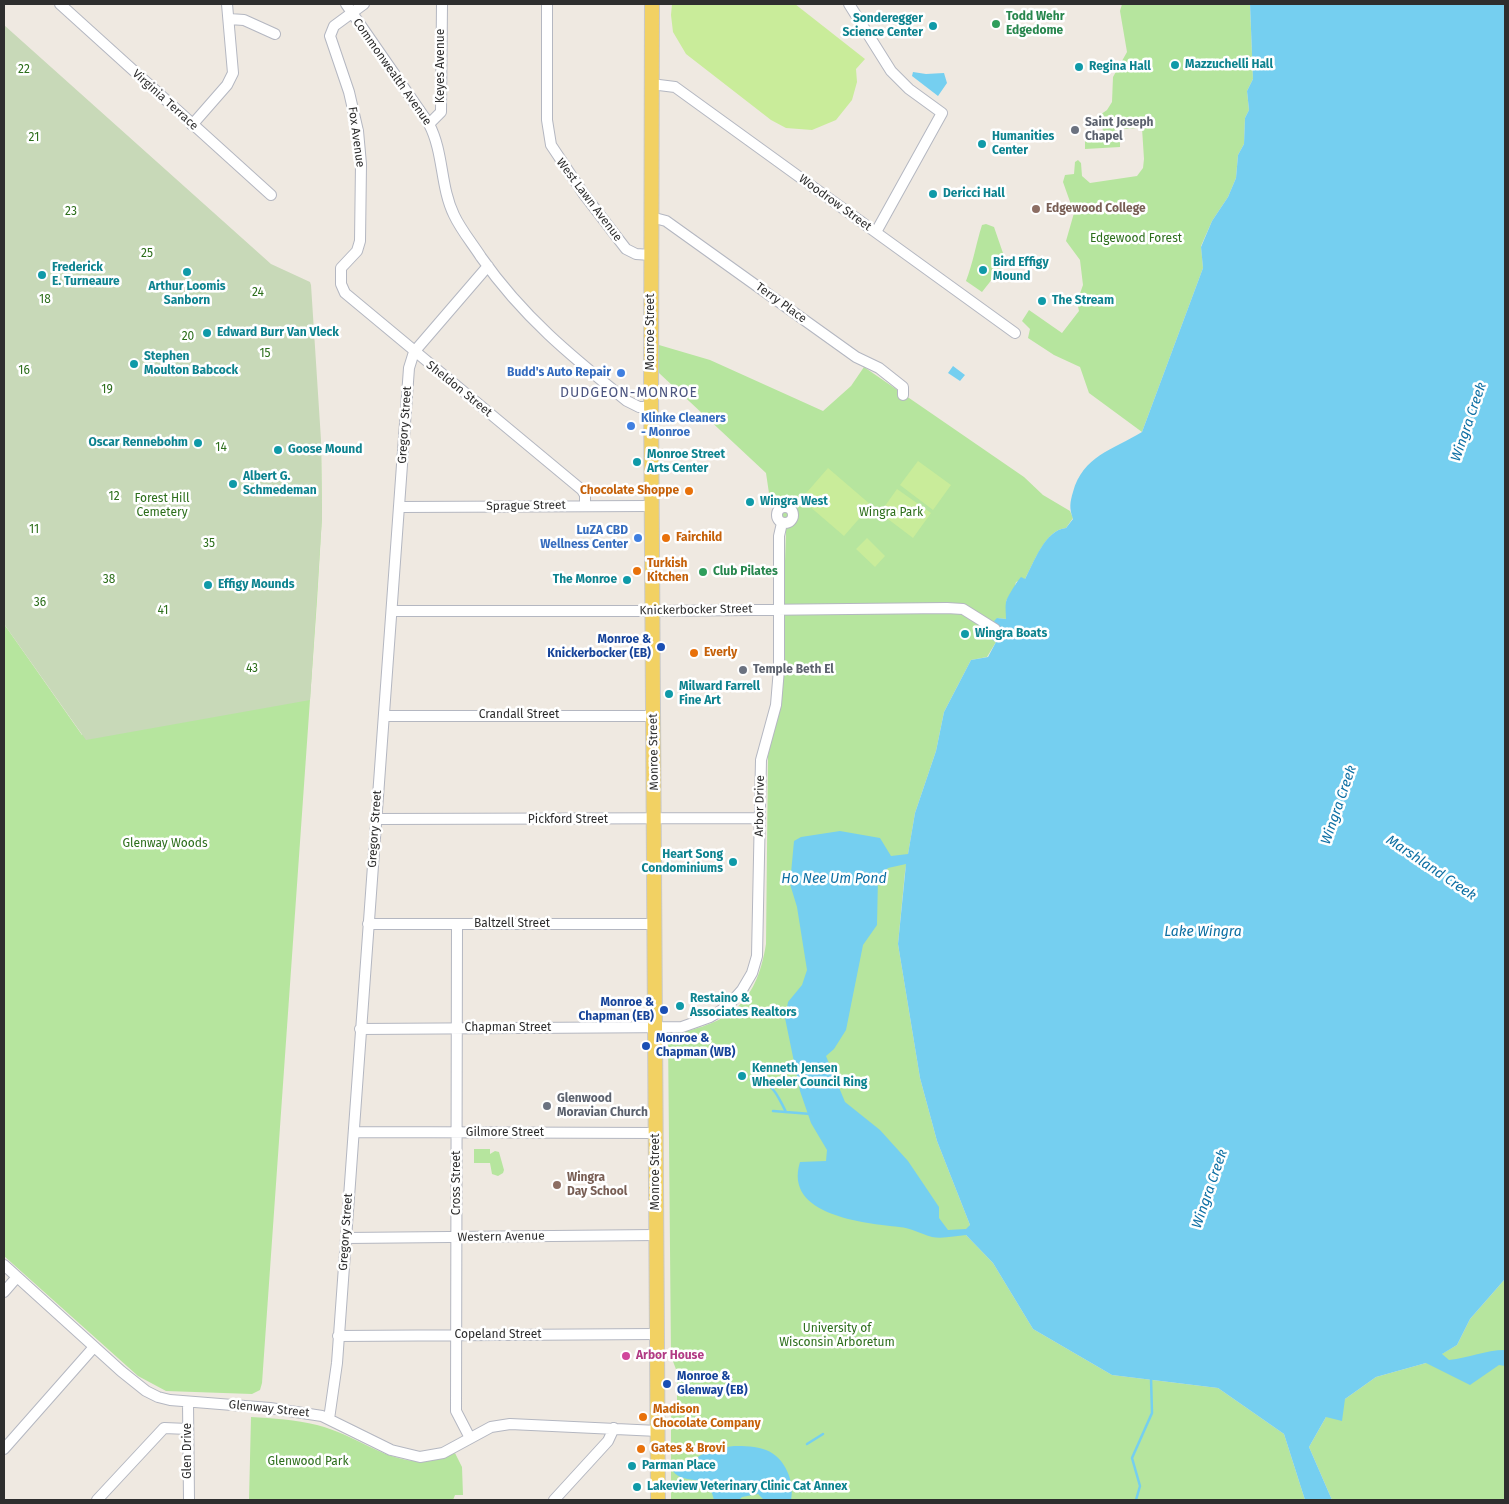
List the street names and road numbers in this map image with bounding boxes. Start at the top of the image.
street label: Commonwealth Avenue [350,16,434,128]
street label: Keyes Avenue [434,29,448,103]
street label: Virginia Terrace [129,67,201,133]
street label: Fox Avenue [345,106,367,168]
street label: West Lawn Avenue [553,156,625,244]
street label: Woodrow Street [796,172,874,234]
street label: Terry Place [753,280,809,326]
street label: Monroe Street [644,294,658,370]
street label: Sheldon Street [423,358,495,420]
street label: Gregory Street [395,386,415,464]
street label: Sprague Street [486,498,566,514]
street label: Knickerbocker Street [639,602,753,618]
street label: Crandall Street [479,708,559,722]
street label: Monroe Street [646,713,662,791]
street label: Arbor Drive [752,775,768,837]
street label: Gregory Street [365,790,385,868]
street label: Pickford Street [528,813,608,827]
street label: Baltzell Street [474,917,550,931]
street label: Chapman Street [465,1021,551,1035]
street label: Gilmore Street [466,1126,544,1140]
street label: Monroe Street [649,1134,663,1210]
street label: Cross Street [450,1151,464,1215]
street label: Gregory Street [336,1193,356,1271]
street label: Western Avenue [457,1229,545,1245]
street label: Copeland Street [454,1328,542,1342]
street label: Glenway Street [228,1398,310,1420]
street label: Glen Drive [181,1423,195,1479]

